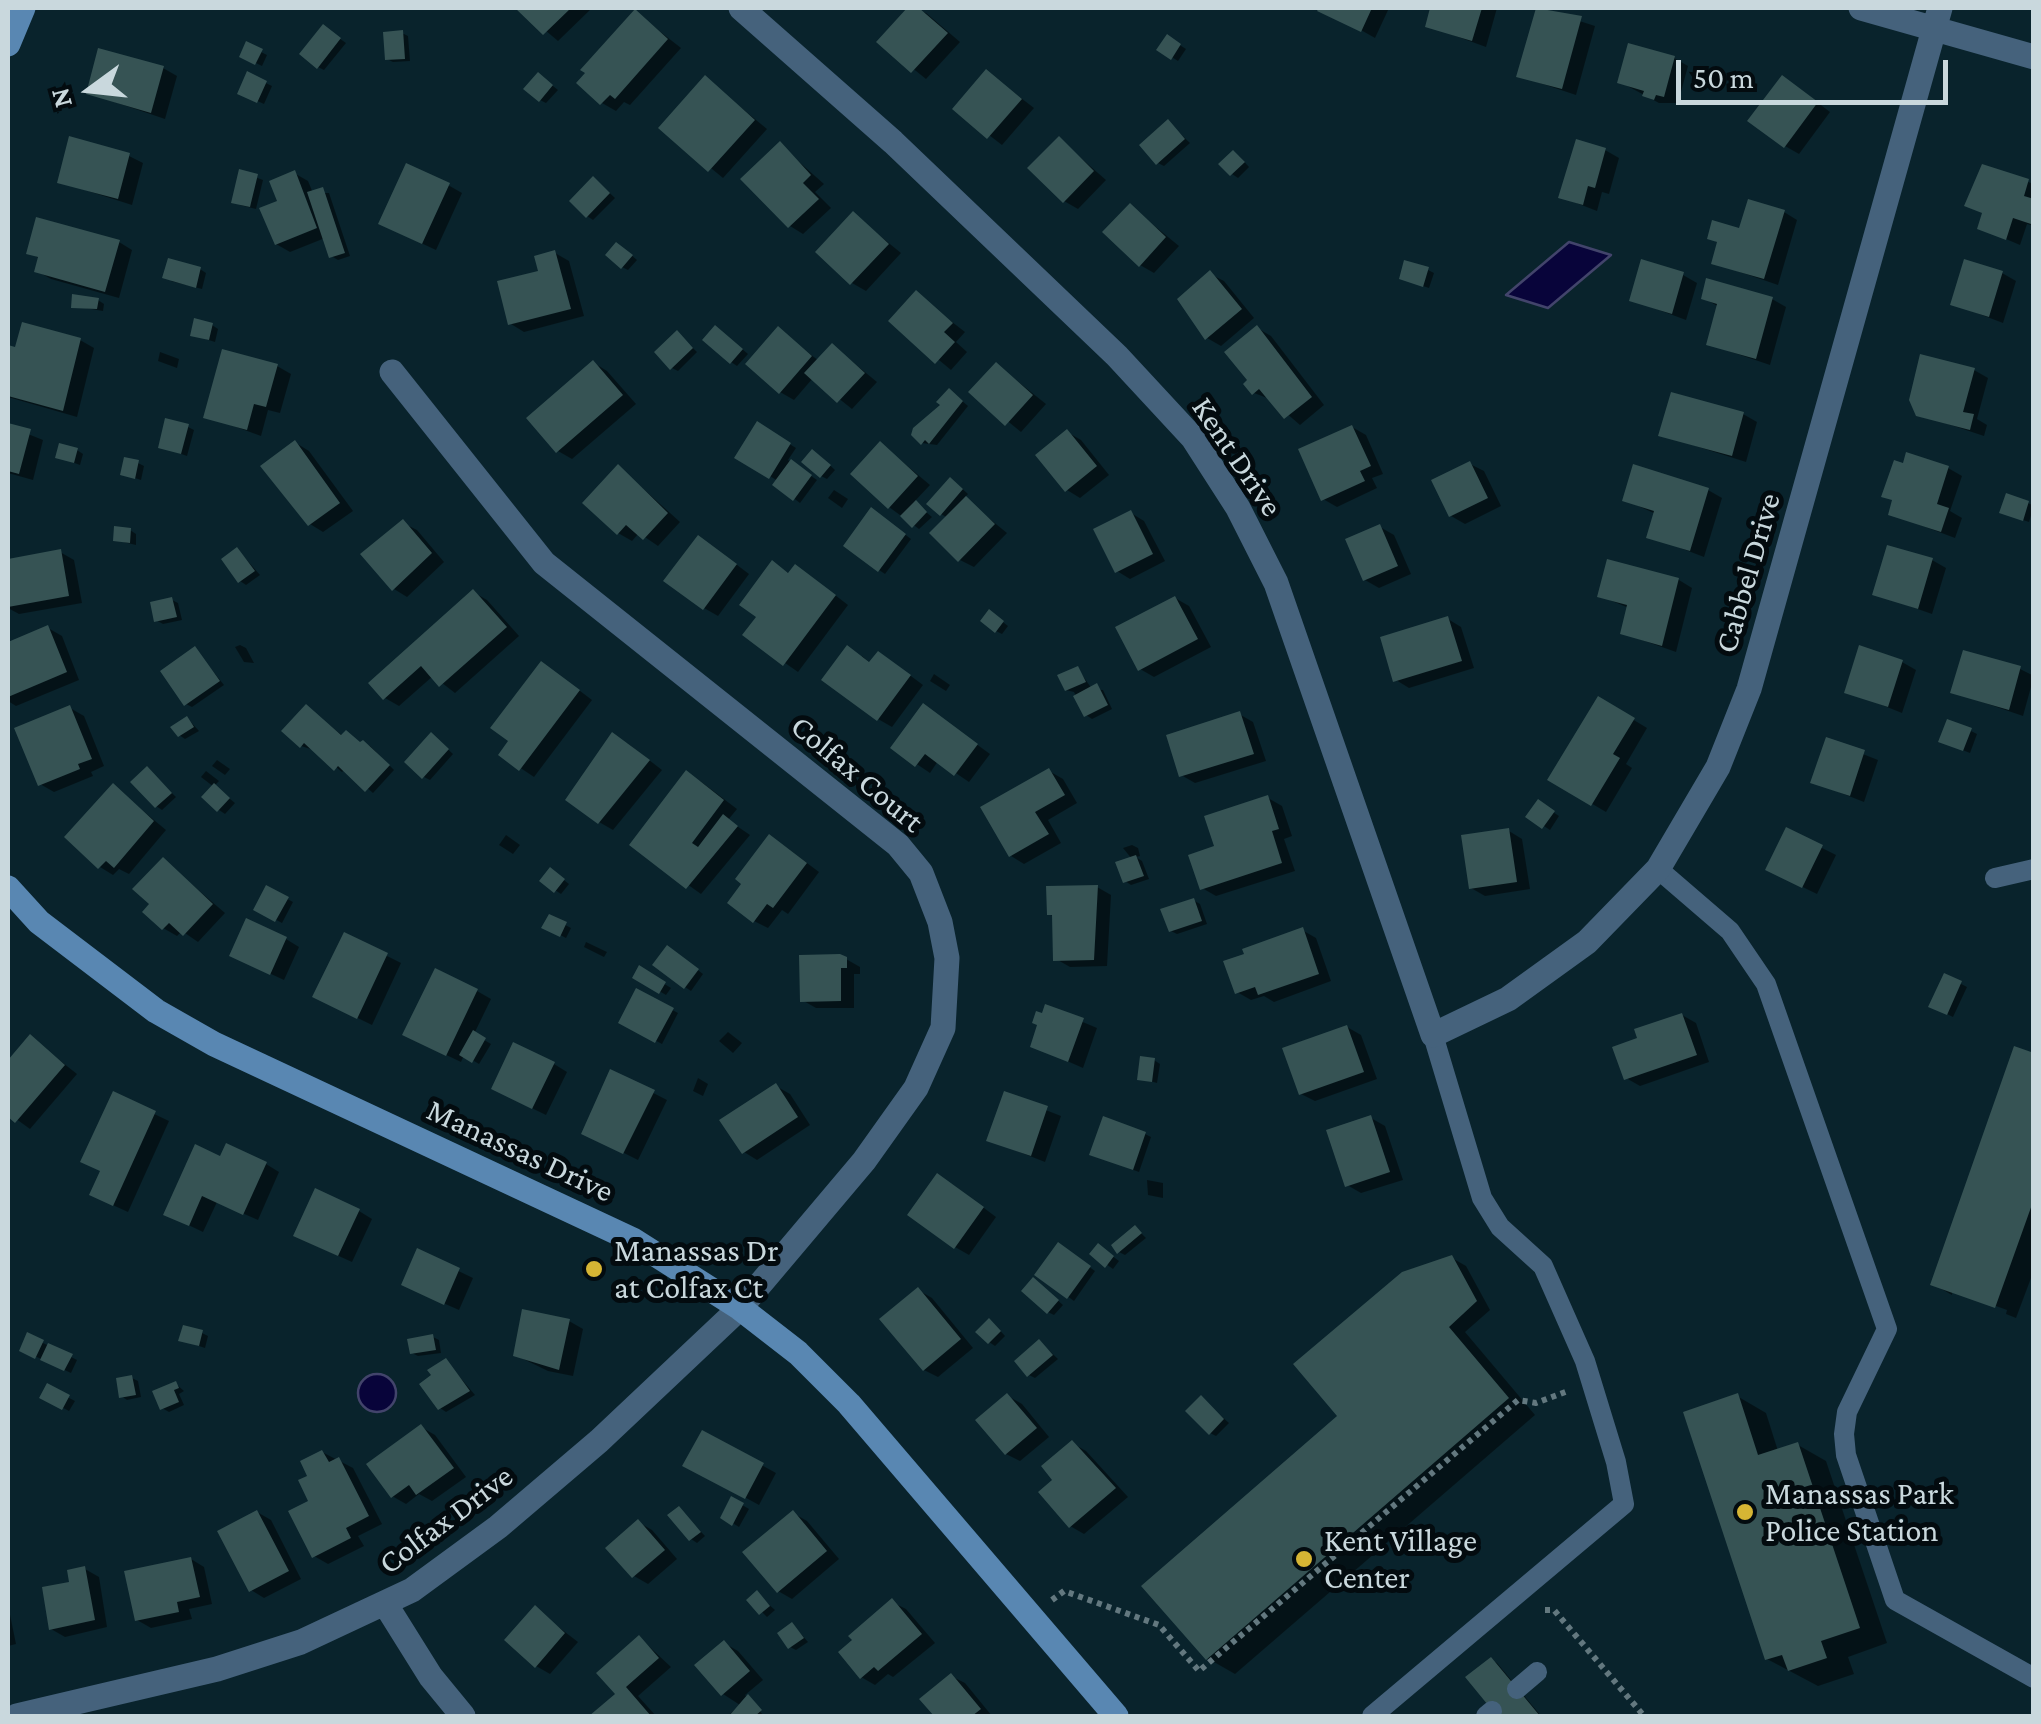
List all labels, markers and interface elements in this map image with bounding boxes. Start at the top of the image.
north arrow [40,40,140,140]
scale bar [1681,40,1954,102]
text: 50 m [1693,61,1754,94]
text: N [43,85,78,111]
street label: Kent Drive [1183,390,1291,524]
street label: Cabbel Drive [1707,489,1789,657]
street label: Colfax Court [783,707,931,841]
street label: Manassas Drive [421,1091,619,1211]
place label: Manassas Dr at Colfax Ct [614,1232,779,1307]
marker: Manassas Dr at Colfax Ct [583,1258,605,1280]
street label: Colfax Drive [371,1457,521,1583]
place label: Manassas Park Police Station [1765,1475,1954,1550]
marker: Manassas Park Police Station [1734,1501,1756,1523]
place label: Kent Village Center [1324,1522,1477,1597]
marker: Kent Village Center [1293,1548,1315,1570]

